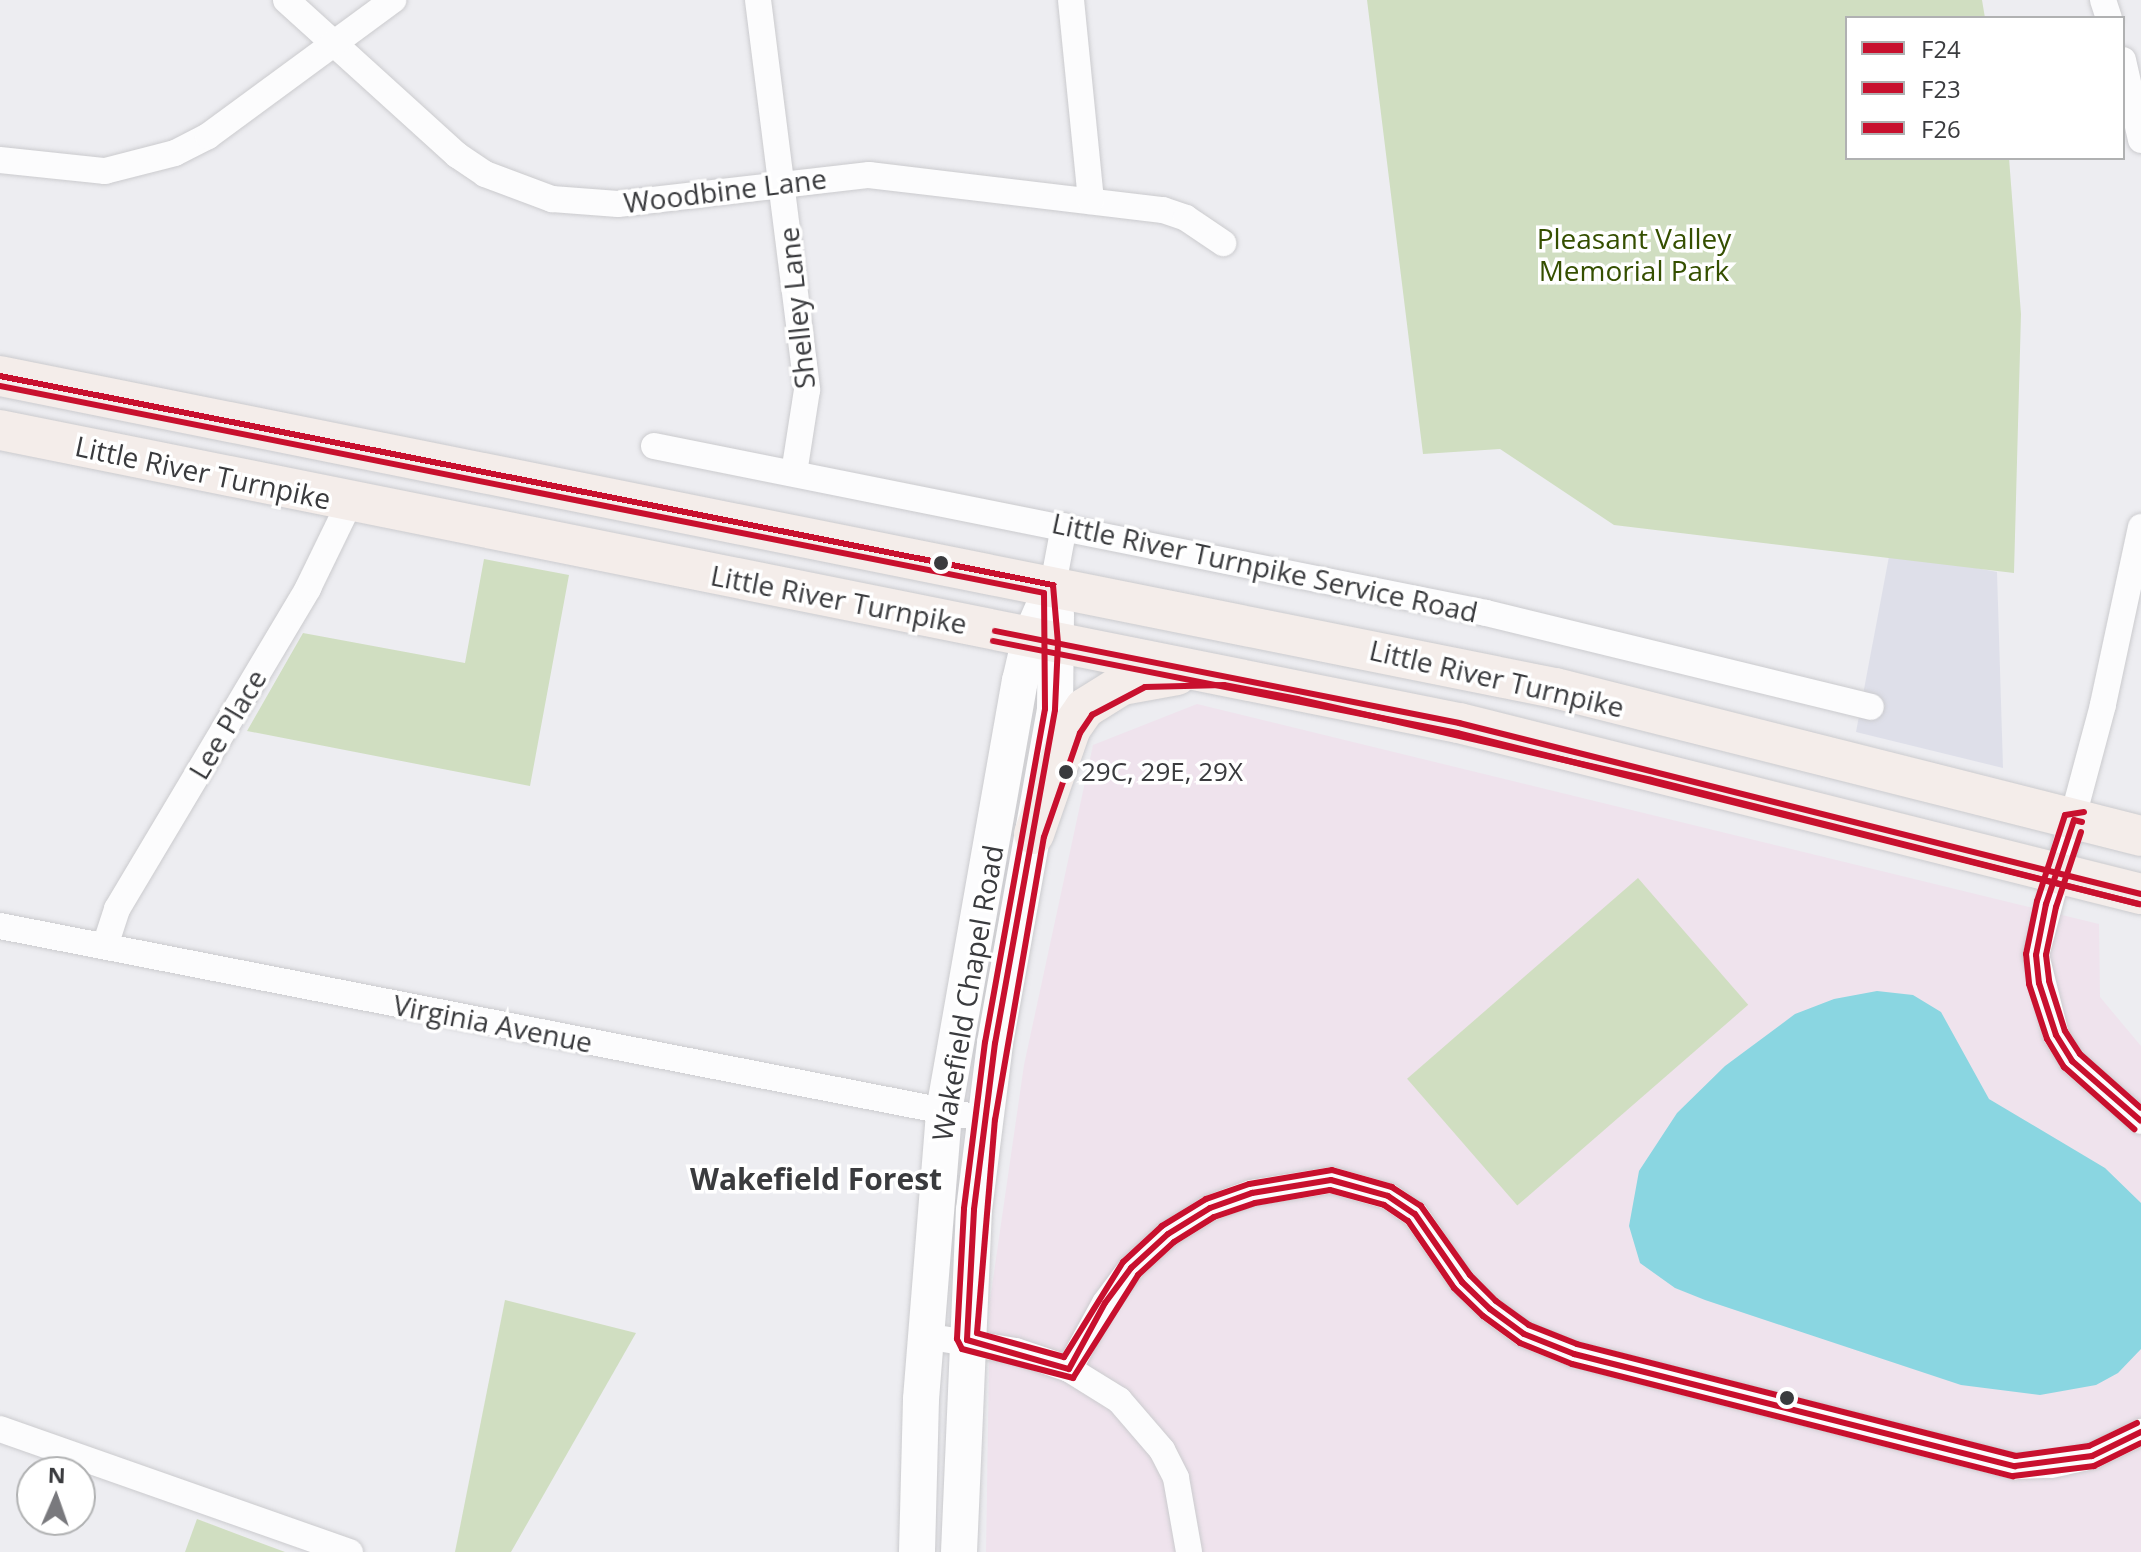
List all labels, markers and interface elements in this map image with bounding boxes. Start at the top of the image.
legend [1845,16,2125,160]
text: F24 [1921,32,1961,65]
text: F23 [1921,72,1961,105]
text: F26 [1921,112,1961,145]
street label: Woodbine Lane [622,161,828,219]
park label: Pleasant Valley Memorial Park [1537,221,1731,287]
street label: Shelley Lane [771,225,821,391]
street label: Little River Turnpike [72,429,334,515]
street label: Little River Turnpike Service Road [1049,505,1481,629]
unlabelled marker [933,555,949,571]
street label: Little River Turnpike [708,558,970,640]
street label: Little River Turnpike [1366,632,1628,724]
street label: Lee Place [181,663,273,785]
place label: 29C, 29E, 29X [1081,756,1243,788]
marker: 29C, 29E, 29X [1058,764,1074,780]
street label: Wakefield Chapel Road [924,842,1010,1144]
street label: Virginia Avenue [391,987,595,1059]
district label: Wakefield Forest [690,1161,942,1197]
unlabelled marker [1779,1390,1795,1406]
north arrow [16,1456,96,1536]
text: N [47,1459,66,1489]

